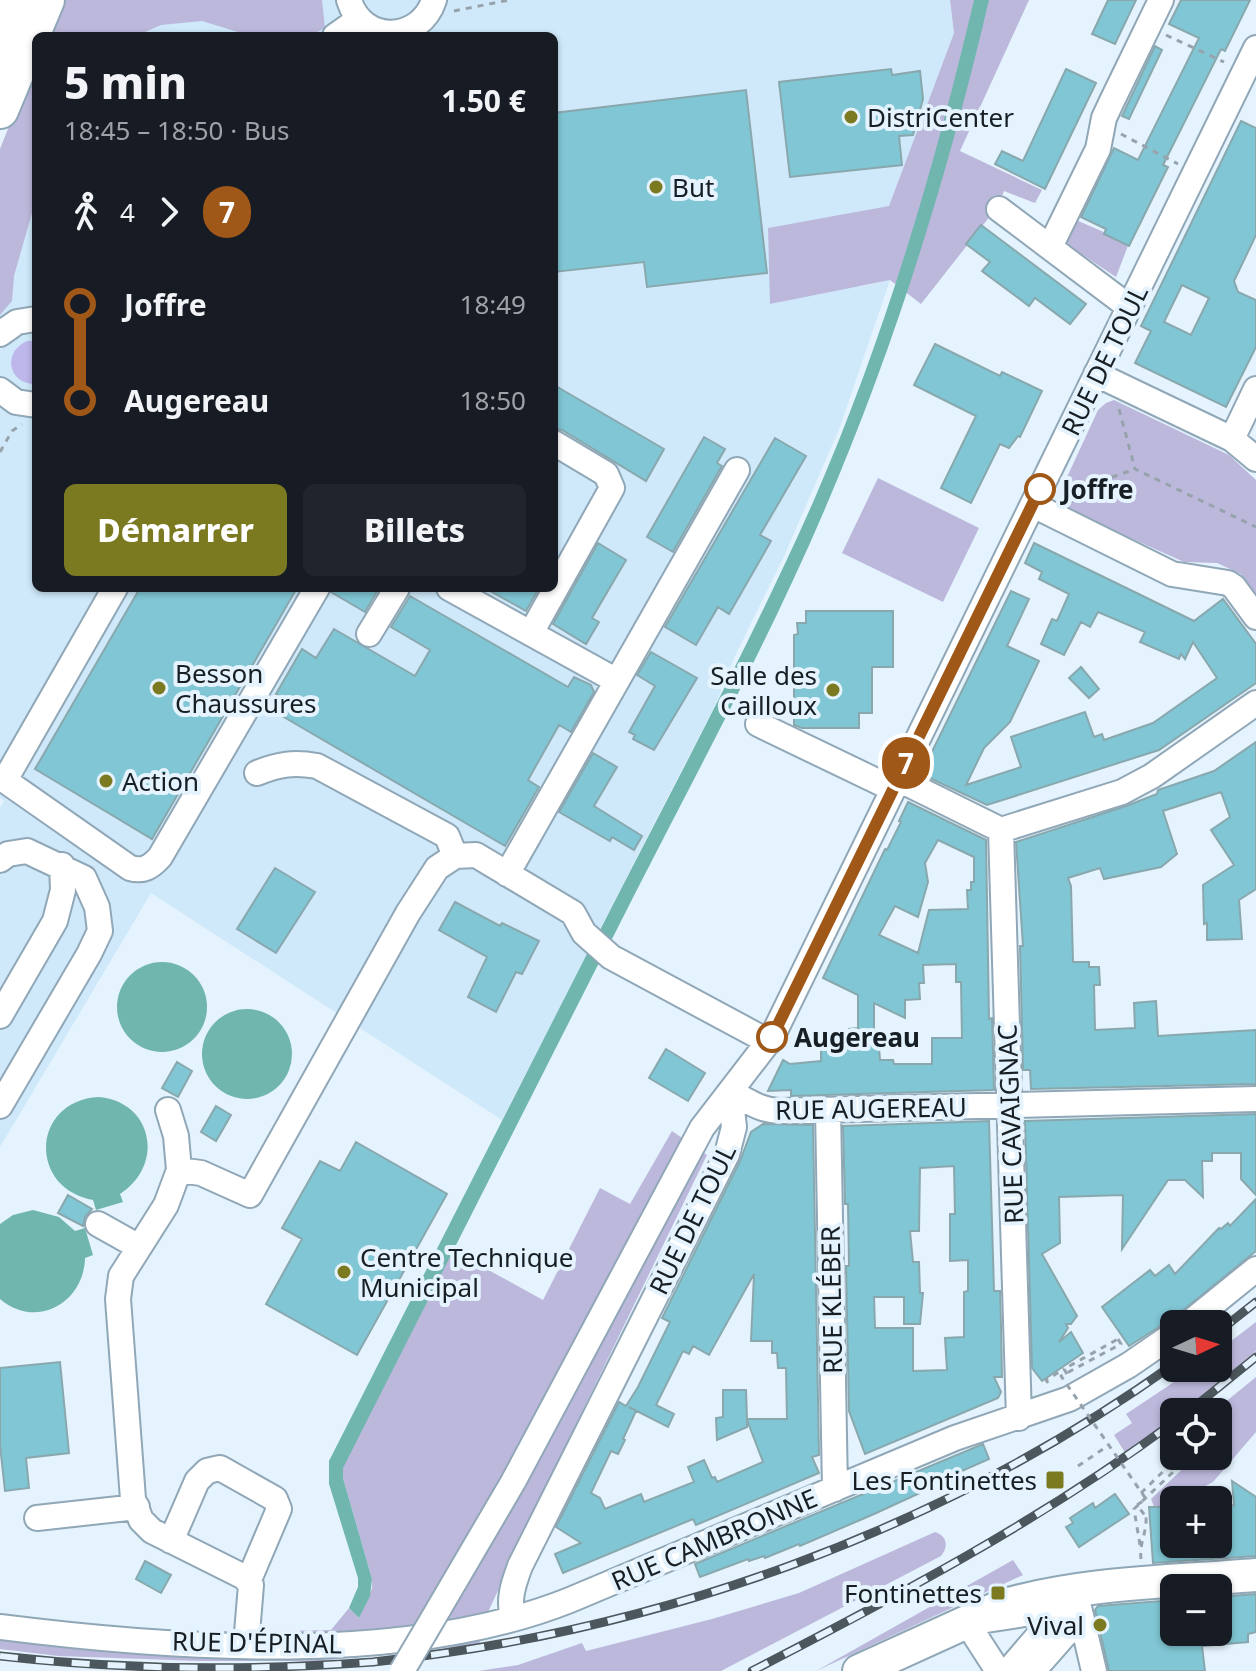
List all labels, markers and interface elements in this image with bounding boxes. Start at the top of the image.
text: 5 min [64,52,187,112]
text: 1.50 € [441,80,526,121]
place label: DistriCenter [867,99,1014,135]
marker: DistriCenter [842,108,860,126]
text: 18:45 – 18:50 · Bus [64,112,289,148]
place label: But [672,169,714,205]
marker: But [647,178,665,196]
icon: walk [64,190,108,234]
icon: forward [147,190,191,234]
text: 7 [219,193,235,231]
text: 4 [120,194,135,230]
street label: RUE DE TOUL [1052,279,1156,441]
text: Joffre [124,284,207,325]
text: 18:49 [460,286,526,322]
text: Augereau [124,380,269,421]
text: 18:50 [460,382,526,418]
place label: Joffre [1060,471,1134,507]
marker: Joffre [1025,474,1055,504]
button: Démarrer [64,484,287,576]
button: Billets [303,484,526,576]
place label: Besson Chaussures [175,655,316,721]
place label: Salle des Cailloux [710,657,817,723]
marker: Besson Chaussures [150,679,168,697]
marker: Salle des Cailloux [824,681,842,699]
line badge: 7 [880,737,932,789]
text: 7 [898,744,914,782]
place label: Action [122,763,199,799]
marker: Action [97,772,115,790]
place label: Augereau [794,1019,920,1055]
marker: Augereau [757,1022,787,1052]
street label: RUE CAVAIGNAC [989,1024,1031,1224]
street label: RUE AUGEREAU [775,1088,967,1128]
street label: RUE DE TOUL [640,1138,744,1300]
street label: RUE KLÉBER [812,1226,850,1374]
place label: Centre Technique Municipal [360,1239,574,1305]
marker: Centre Technique Municipal [335,1263,353,1281]
north arrow [1160,1310,1232,1382]
map controls [1160,1310,1232,1646]
button: locate [1160,1398,1232,1470]
place label: Les Fontinettes [851,1462,1037,1498]
marker: Les Fontinettes [1044,1469,1066,1491]
street label: RUE CAMBRONNE [606,1479,822,1599]
button: + [1160,1486,1232,1558]
button: − [1160,1574,1232,1646]
place label: Fontinettes [844,1575,982,1611]
marker: Fontinettes [989,1584,1007,1602]
place label: Vival [1027,1607,1084,1643]
marker: Vival [1091,1616,1109,1634]
street label: RUE D'ÉPINAL [172,1623,342,1661]

